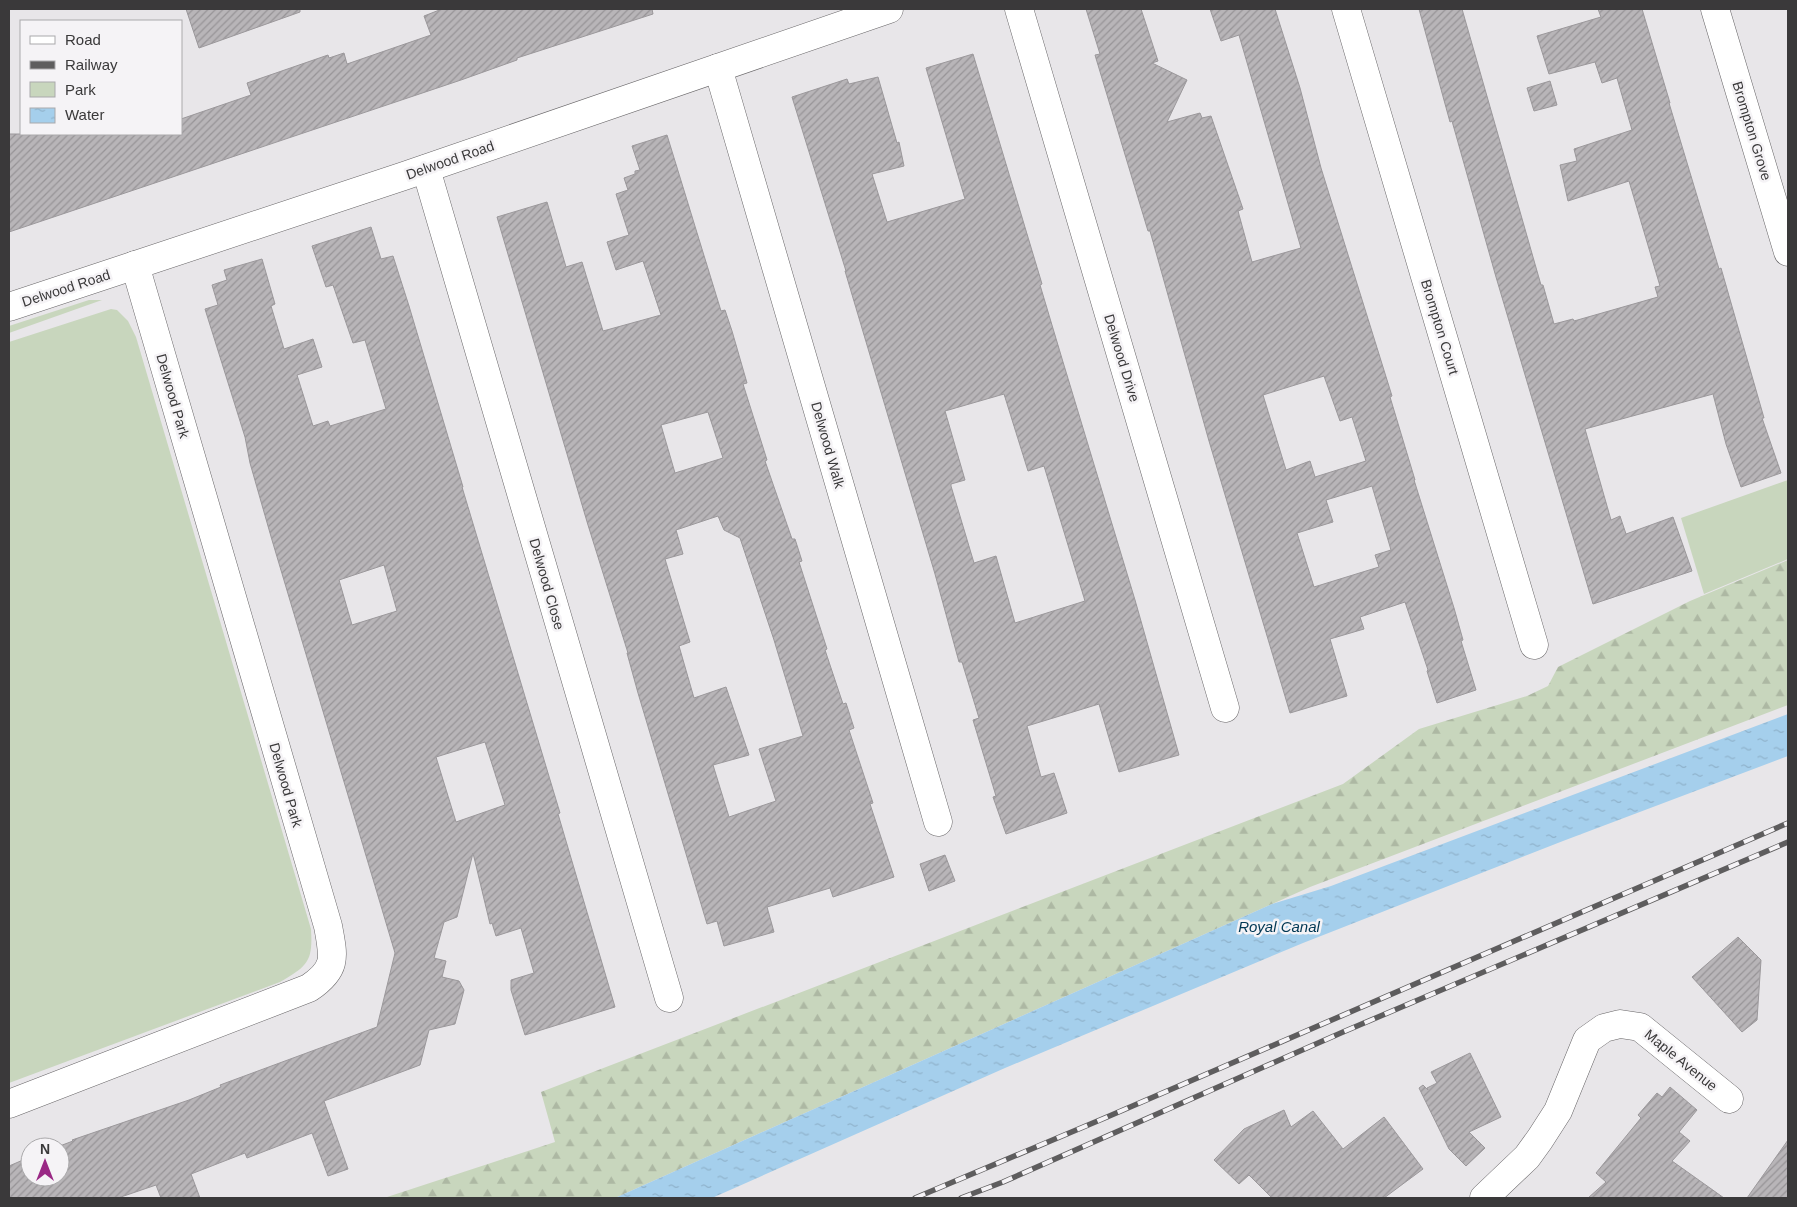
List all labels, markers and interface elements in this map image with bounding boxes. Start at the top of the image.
legend [20,20,182,135]
text: Road [65,31,101,48]
text: Railway [65,56,118,73]
street label: Brompton Grove [1729,80,1775,183]
text: Park [65,81,96,98]
text: Water [65,106,104,123]
street label: Delwood Road [404,137,496,183]
street label: Delwood Road [20,266,112,310]
street label: Brompton Court [1418,277,1462,377]
street label: Delwood Drive [1101,312,1143,404]
street label: Delwood Park [153,352,193,441]
street label: Delwood Walk [808,400,848,491]
street label: Delwood Close [526,537,568,632]
street label: Delwood Park [266,741,306,830]
water label: Royal Canal [1238,918,1321,935]
street label: Maple Avenue [1642,1026,1721,1094]
north arrow [20,1137,70,1187]
text: N [40,1141,50,1157]

